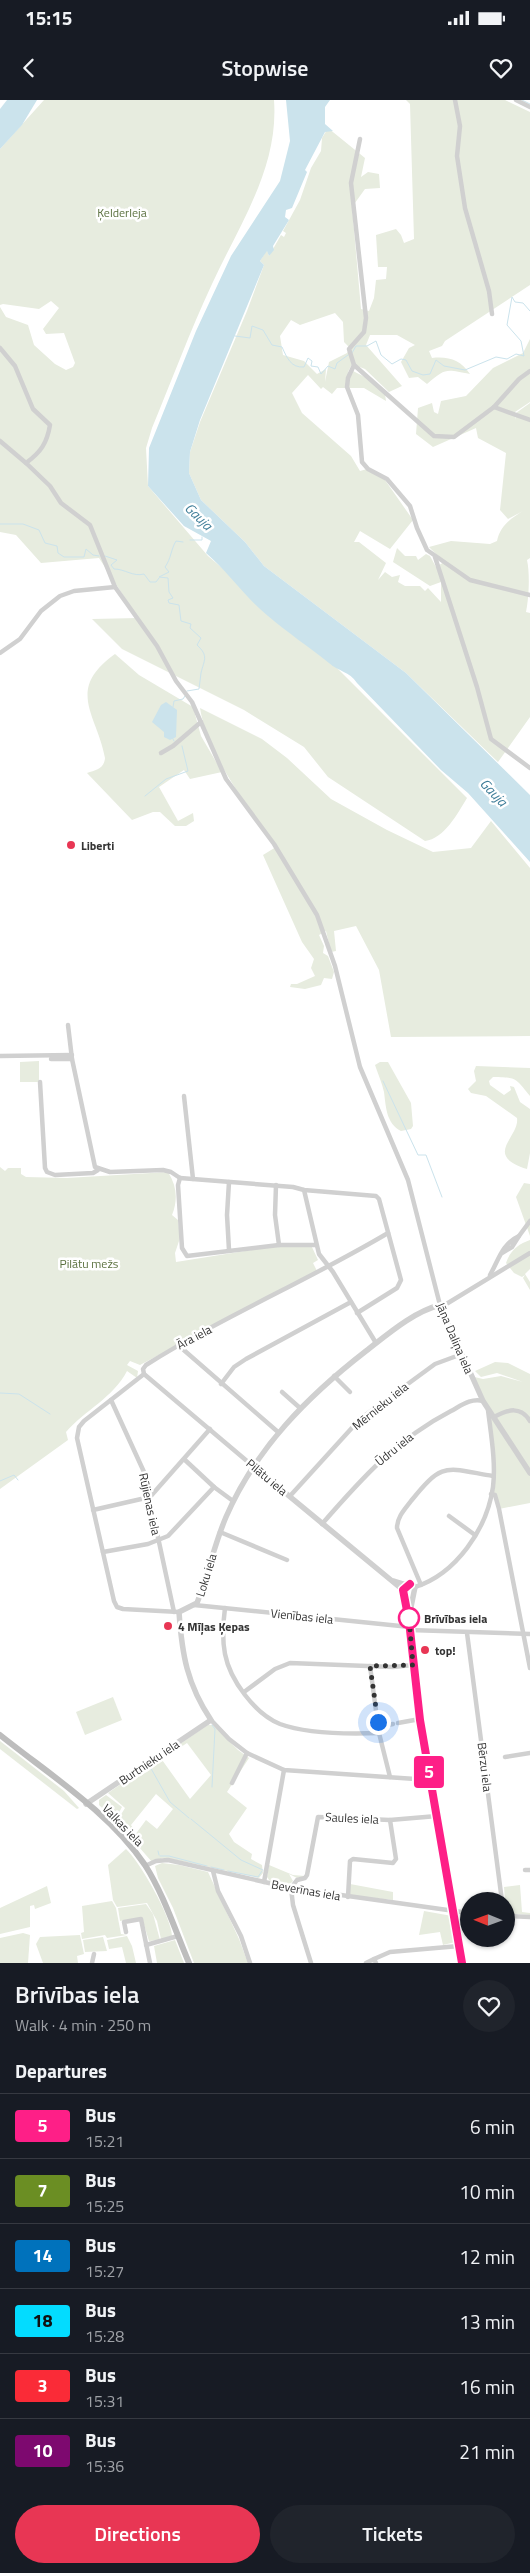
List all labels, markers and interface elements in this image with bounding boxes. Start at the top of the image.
text: 15:15 [25,3,72,32]
text: Stopwise [222,51,308,85]
icon: back [15,54,43,82]
icon: heart [487,54,515,82]
park label: Ķelderleja [97,203,147,222]
water label: Gauja [180,497,218,535]
water label: Gauja [475,773,513,811]
place label: Liberti [81,836,114,855]
marker: Liberti [65,839,77,851]
park label: Pilātu mežs [60,1254,119,1273]
street label: Jāņa Daliņa iela [431,1299,479,1377]
street label: Āra iela [173,1320,215,1354]
street label: Mērnieku iela [348,1377,412,1435]
street label: Ūdru iela [371,1428,417,1470]
street label: Pilātu iela [242,1454,292,1500]
street label: Rūjienas iela [134,1471,166,1537]
street label: Loku iela [190,1551,222,1599]
street label: Vienības iela [270,1603,334,1629]
marker: Brīvības iela [398,1607,420,1629]
place label: Brīvības iela [424,1609,488,1628]
place label: 4 Mīļas Ķepas [178,1617,250,1636]
marker: 4 Mīļas Ķepas [162,1620,174,1632]
place label: top! [435,1641,456,1660]
marker: top! [419,1644,431,1656]
your location [366,1710,391,1735]
street label: Burtnieku iela [115,1735,183,1789]
street label: Bērzu iela [473,1741,497,1793]
line badge: 5 [413,1756,445,1788]
text: 5 [424,1758,434,1785]
street label: Valkas iela [98,1799,148,1851]
street label: Saules iela [325,1807,379,1829]
street label: Beverīnas iela [270,1875,342,1905]
north arrow [460,1892,515,1948]
map controls [460,1892,515,1947]
text: Brīvības iela [15,1976,140,2012]
button: heart [463,1980,515,2032]
text: Walk · 4 min · 250 m [15,2013,151,2037]
text: Departures [15,2056,107,2085]
text: Bus [85,2100,116,2129]
text: 5 [37,2112,48,2139]
text: 6 min [470,2112,515,2141]
text: 15:21 [85,2129,124,2153]
text: Bus [85,2165,116,2194]
text: 7 [37,2177,48,2204]
text: 10 min [459,2177,515,2206]
text: 15:25 [85,2194,124,2218]
text: Bus [85,2230,116,2259]
text: 14 [32,2242,53,2269]
text: 12 min [459,2242,515,2271]
text: 15:27 [85,2259,124,2283]
text: Bus [85,2295,116,2324]
text: 18 [32,2307,53,2334]
text: 13 min [459,2307,515,2336]
text: 15:28 [85,2324,124,2348]
text: Bus [85,2360,116,2389]
text: 3 [37,2372,48,2399]
text: 16 min [459,2372,515,2401]
text: 15:31 [85,2389,124,2413]
text: Bus [85,2425,116,2454]
text: 10 [32,2437,53,2464]
text: 21 min [459,2437,515,2466]
text: 15:36 [85,2454,124,2478]
button: Directions [15,2505,260,2563]
button: Tickets [270,2505,515,2563]

